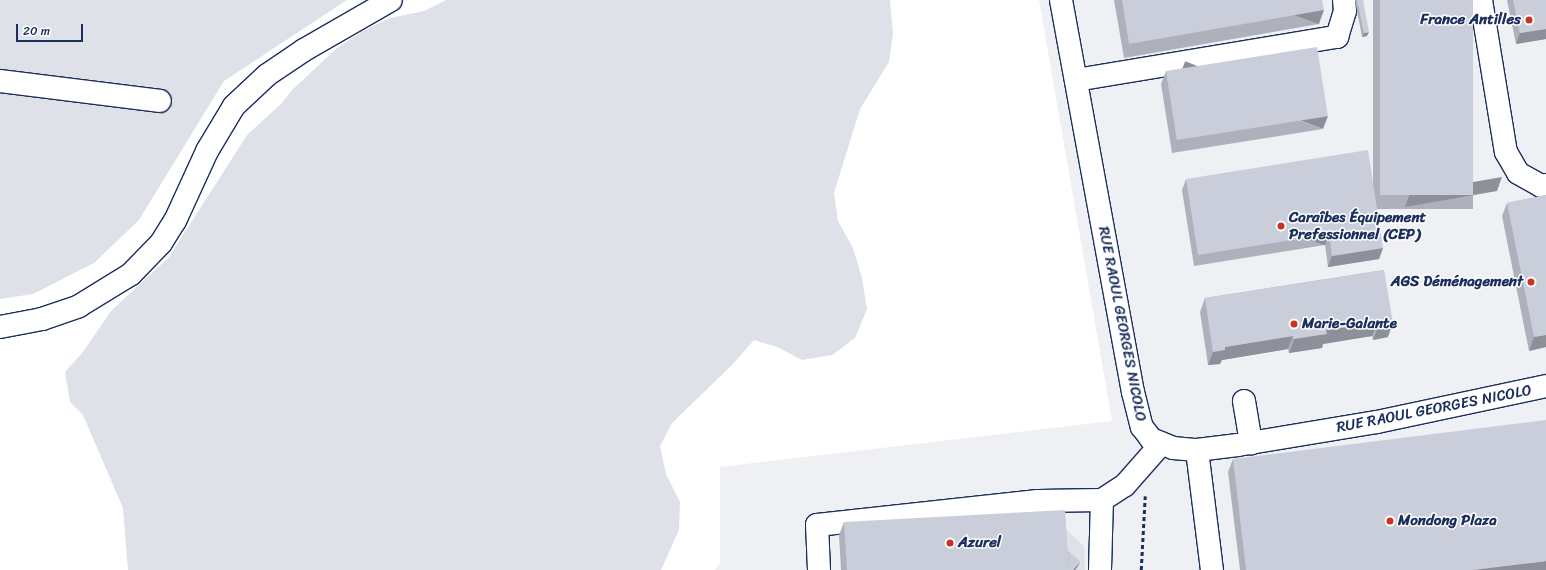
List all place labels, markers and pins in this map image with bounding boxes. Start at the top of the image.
place label: France Antilles [1420,11,1521,29]
marker: France Antilles [1524,15,1534,25]
place label: Caraîbes Équipement Prefessionnel (CEP) [1289,208,1426,243]
marker: Caraîbes Équipement Prefessionnel (CEP) [1276,221,1286,231]
place label: AGS Déménagement [1391,273,1523,291]
marker: AGS Déménagement [1526,277,1536,287]
place label: Marie-Galante [1302,315,1397,333]
marker: Marie-Galante [1289,319,1299,329]
place label: Mondong Plaza [1398,512,1497,530]
marker: Mondong Plaza [1385,516,1395,526]
place label: Azurel [958,534,1001,552]
marker: Azurel [945,538,955,548]

